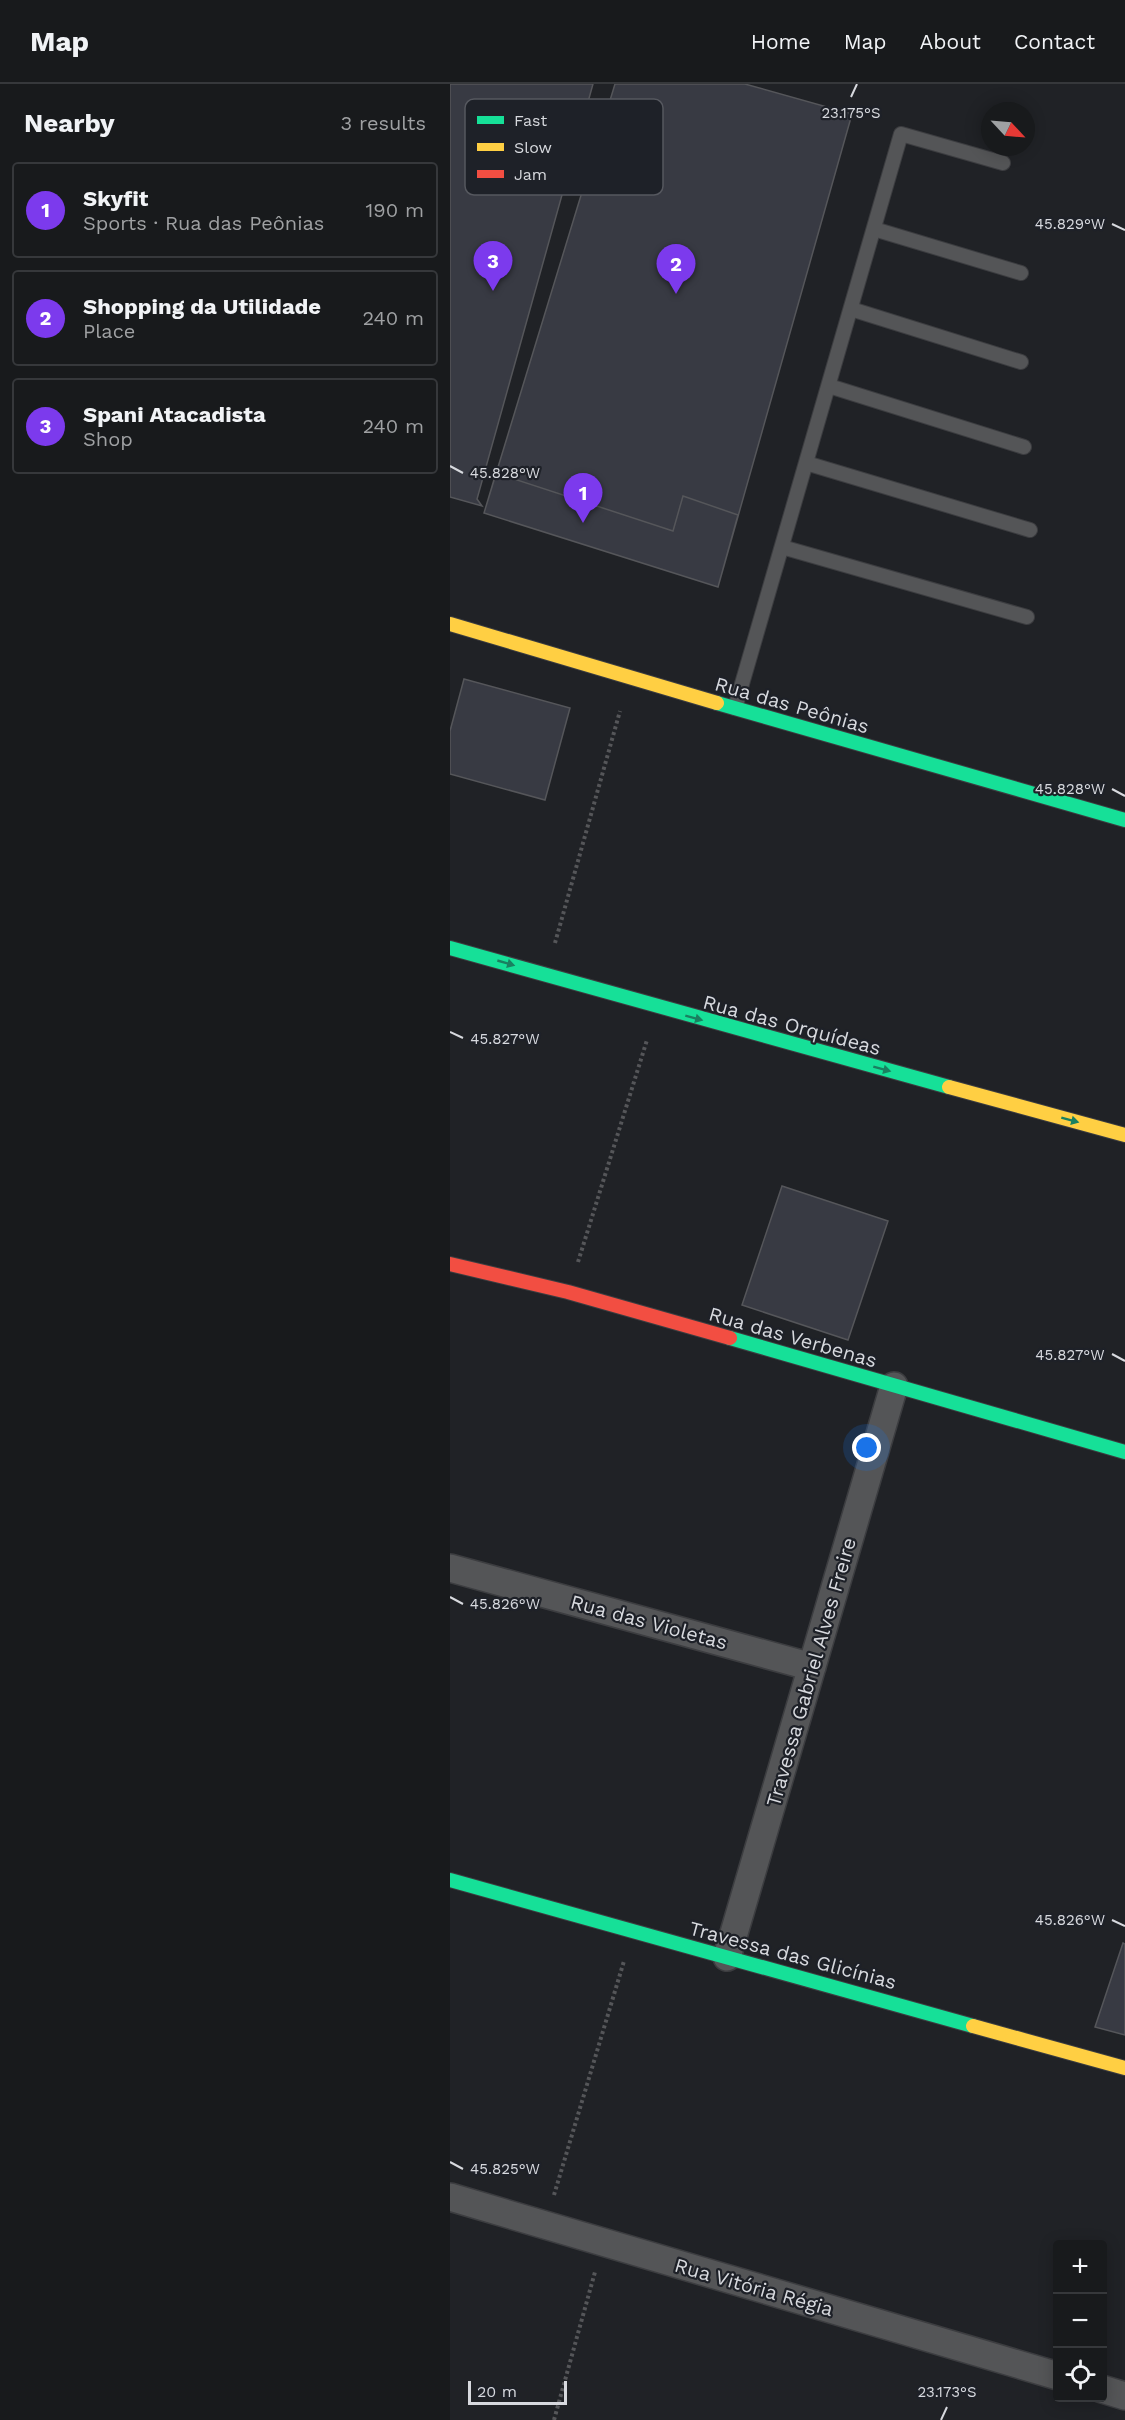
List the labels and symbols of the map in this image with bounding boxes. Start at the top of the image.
legend [465,99,663,195]
north arrow [981,102,1035,156]
text: 23.175°S [821,104,881,122]
text: Fast [514,111,547,130]
text: Slow [514,138,552,157]
text: Jam [514,165,547,184]
text: 45.829°W [1035,215,1105,233]
pin: 3 [474,242,513,291]
pin: 2 [656,244,696,294]
text: 45.828°W [470,464,540,482]
pin: 1 [564,474,602,523]
street label: Rua das Peônias [712,671,872,739]
text: 45.828°W [1035,780,1105,798]
one-way arrow [497,959,515,968]
street label: Rua das Orquídeas [700,990,884,1060]
one-way arrow [685,1014,703,1023]
text: 45.827°W [470,1030,540,1048]
one-way arrow [873,1065,891,1074]
one-way arrow [1061,1116,1079,1126]
street label: Rua das Verbenas [706,1302,880,1372]
text: 45.827°W [1035,1346,1105,1364]
your location [852,1433,881,1462]
street label: Travessa Gabriel Alves Freire [761,1535,861,1809]
street label: Rua das Violetas [568,1590,730,1654]
text: 45.826°W [470,1595,540,1613]
text: 45.826°W [1035,1911,1105,1929]
street label: Travessa das Glicínias [687,1916,899,1994]
text: 45.825°W [470,2160,540,2178]
street label: Rua Vitória Régia [672,2253,836,2321]
scale bar [468,2378,567,2406]
text: 23.173°S [917,2383,977,2401]

